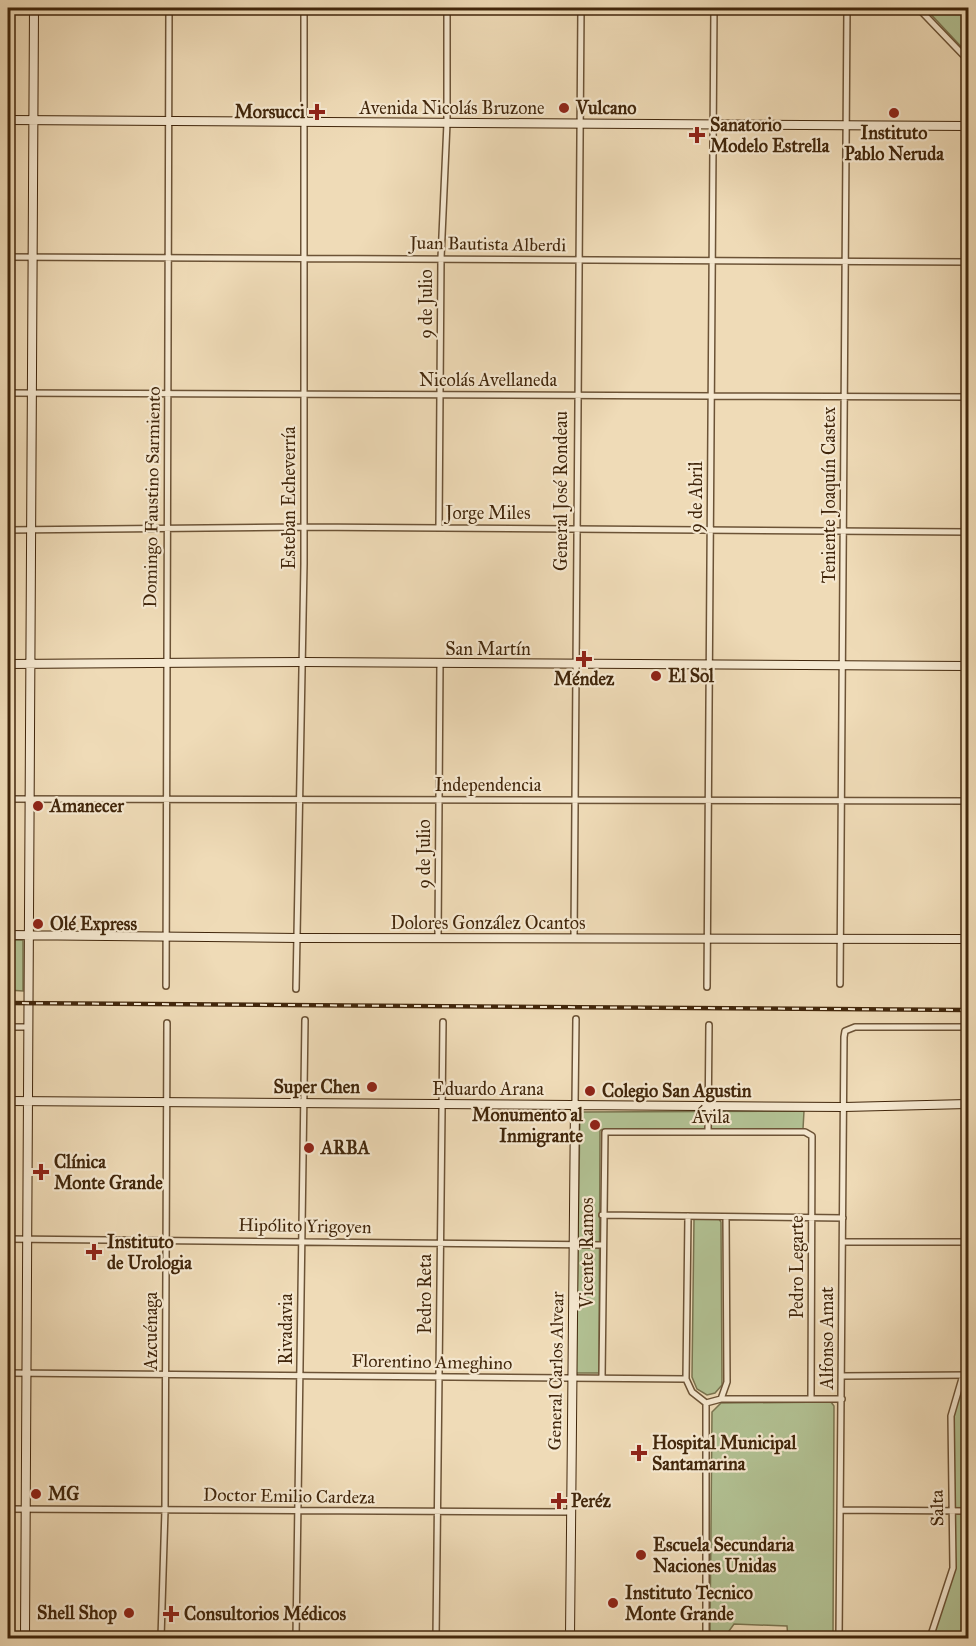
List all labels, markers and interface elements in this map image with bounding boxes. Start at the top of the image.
street label: Avenida Nicolás Bruzone [358,97,545,119]
place label: Vulcano [575,97,637,119]
place label: Morsucci [234,101,306,123]
marker: Vulcano [557,101,571,115]
marker: Morsucci [310,105,324,119]
marker: Instituto Pablo Neruda [887,106,901,120]
place label: Sanatorio Modelo Estrella [710,114,830,157]
place label: Instituto Pablo Neruda [844,122,944,165]
marker: Sanatorio Modelo Estrella [688,126,706,144]
street label: Juan Bautista Alberdi [408,232,566,257]
street label: 9 de Julio [415,269,438,339]
street label: Nicolás Avellaneda [419,369,558,391]
street label: Domingo Faustino Sarmiento [139,386,166,608]
street label: Teniente Joaquín Castex [818,407,841,583]
street label: General José Rondeau [550,410,573,571]
street label: Esteban Echeverría [278,426,300,570]
street label: 9 de Abril [685,461,707,533]
street label: Jorge Miles [444,502,530,525]
street label: San Martín [445,638,531,660]
marker: Méndez [577,652,591,666]
place label: El Sol [668,665,715,687]
place label: Méndez [554,668,615,690]
marker: El Sol [649,669,663,683]
street label: Independencia [435,774,542,796]
place label: Amanecer [49,795,125,817]
marker: Amanecer [31,799,45,813]
street label: 9 de Julio [413,819,436,889]
street label: Dolores González Ocantos [390,912,586,934]
place label: Olé Express [50,913,137,936]
marker: Olé Express [31,917,45,931]
place label: Super Chen [273,1076,360,1099]
street label: Eduardo Arana [432,1078,544,1100]
marker: Super Chen [365,1080,379,1094]
place label: Colegio San Agustin [602,1080,752,1103]
marker: Colegio San Agustin [583,1084,597,1098]
place label: Monumento al Inmigrante [472,1104,584,1148]
street label: Ávila [691,1104,730,1128]
marker: Monumento al Inmigrante [588,1118,602,1132]
place label: ARBA [320,1137,371,1159]
marker: ARBA [302,1141,316,1155]
place label: Clínica Monte Grande [54,1151,163,1194]
marker: Clínica Monte Grande [32,1163,50,1181]
street label: Vicente Ramos [576,1198,598,1309]
street label: Hipólito Yrigoyen [238,1214,372,1239]
street label: Pedro Legarte [786,1215,809,1319]
place label: Instituto de Urologia [107,1231,192,1275]
marker: Instituto de Urologia [85,1243,103,1261]
street label: Pedro Reta [414,1254,436,1334]
street label: Alfonso Amat [816,1286,838,1390]
street label: Azcuénaga [140,1291,163,1371]
street label: General Carlos Alvear [544,1291,568,1451]
street label: Rivadavia [275,1293,297,1365]
street label: Florentino Ameghino [351,1350,512,1375]
place label: Hospital Municipal Santamarina [652,1432,797,1475]
marker: Hospital Municipal Santamarina [630,1444,648,1462]
place label: MG [48,1483,79,1505]
street label: Doctor Emilio Cardeza [203,1484,376,1509]
marker: MG [29,1487,43,1501]
street label: Salta [926,1489,948,1527]
place label: Peréz [571,1490,611,1512]
marker: Peréz [552,1494,566,1508]
place label: Escuela Secundaria Naciones Unidas [653,1534,795,1577]
marker: Escuela Secundaria Naciones Unidas [634,1548,648,1562]
place label: Instituto Tecnico Monte Grande [625,1582,753,1625]
marker: Instituto Tecnico Monte Grande [606,1596,620,1610]
place label: Shell Shop [37,1602,117,1625]
place label: Consultorios Médicos [184,1603,347,1625]
marker: Consultorios Médicos [162,1605,180,1623]
marker: Shell Shop [122,1606,136,1620]

